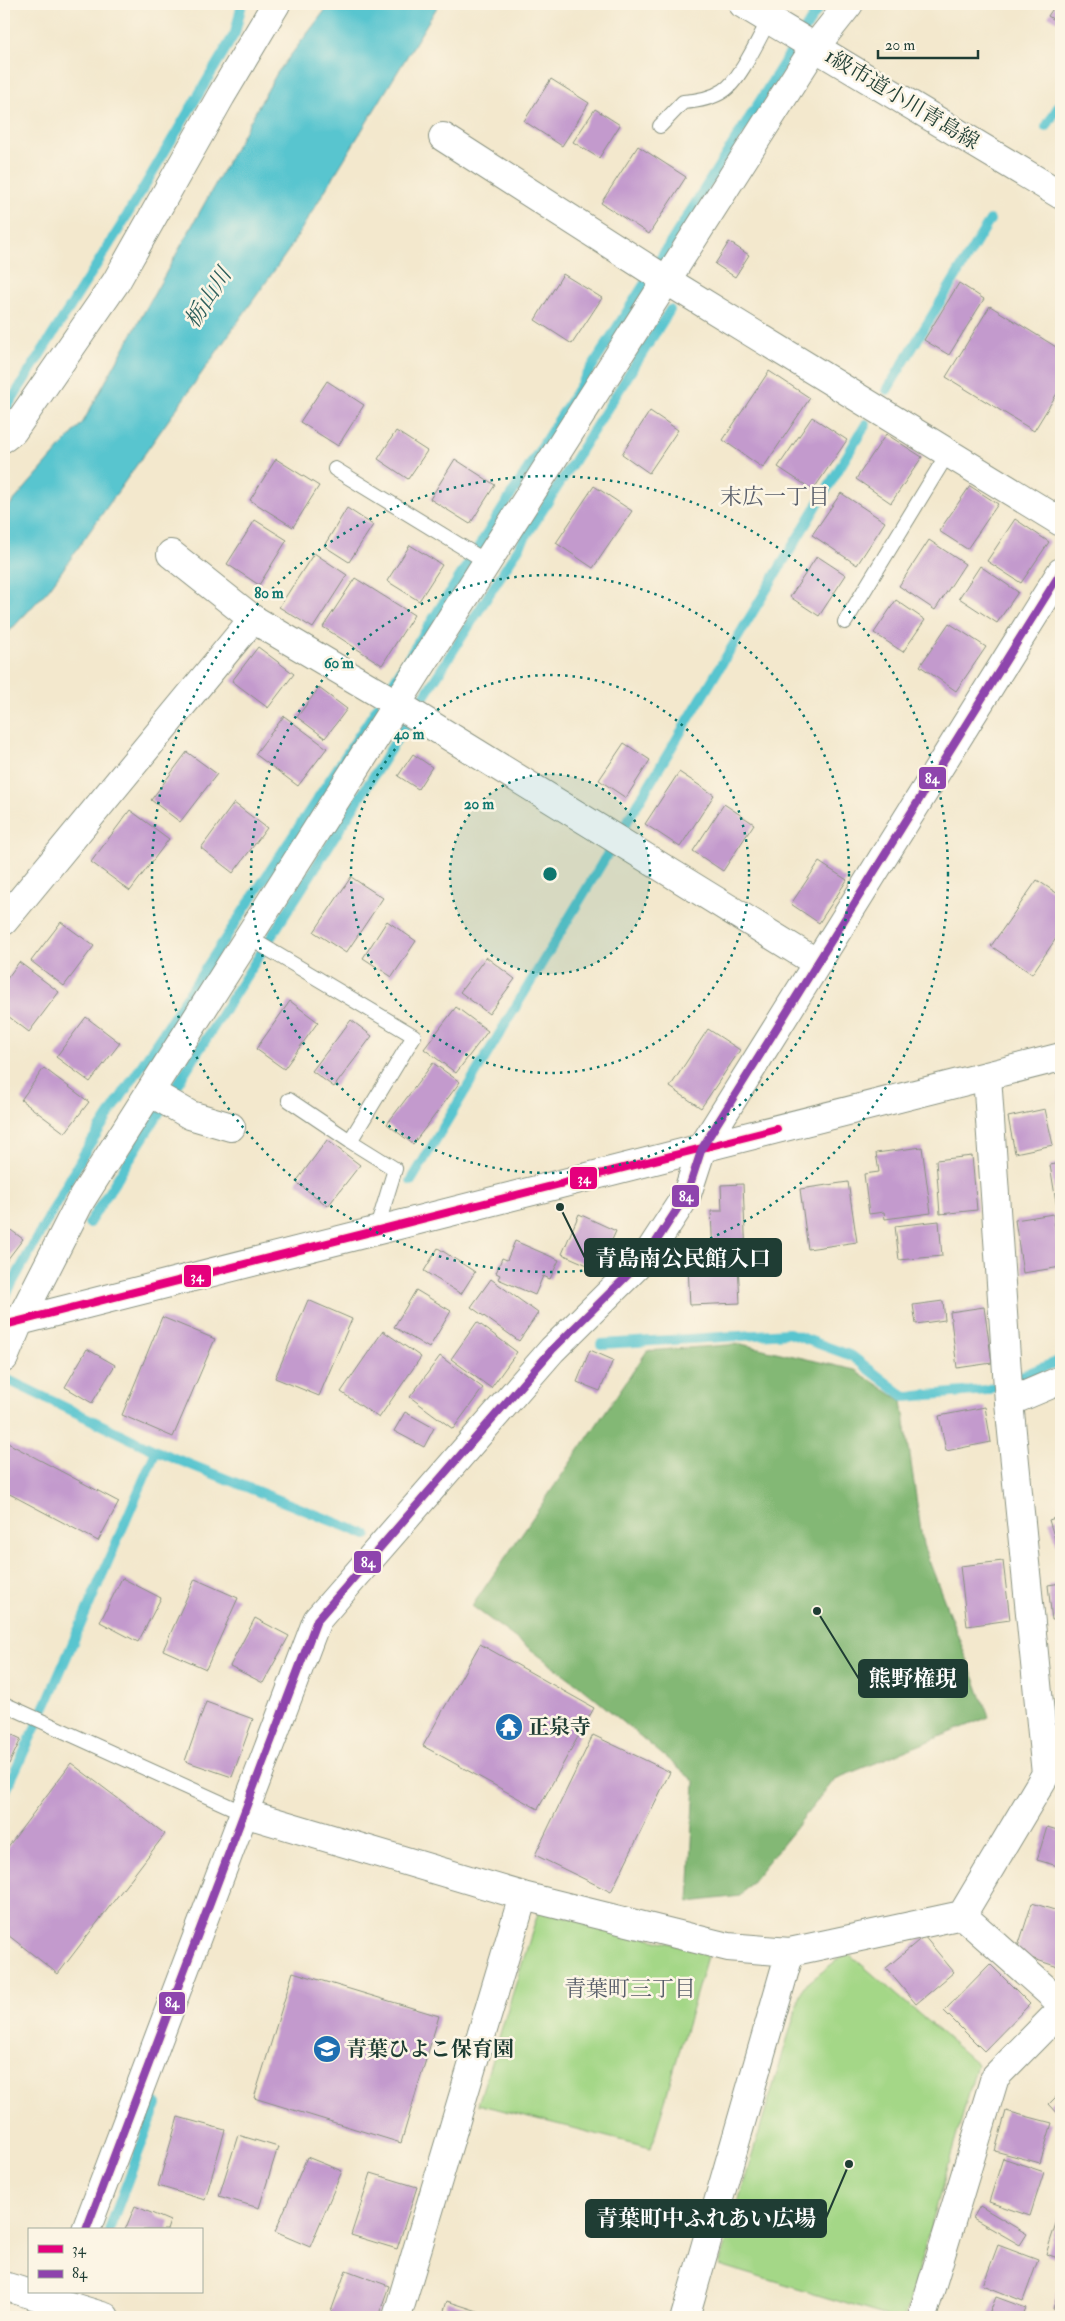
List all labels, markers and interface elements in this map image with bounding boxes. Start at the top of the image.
scale bar [878,28,978,60]
text: 20 m [885,36,915,55]
street label: 1級市道小川青島線 [820,42,984,156]
water label: 栃山川 [178,261,239,333]
district label: 末広一丁目 [720,483,830,511]
text: 80 m [254,584,284,603]
text: 60 m [324,654,354,673]
text: 40 m [393,725,425,744]
line badge: 84 [918,766,947,790]
text: 84 [925,770,941,787]
text: 20 m [464,795,494,814]
centre of rings [541,865,559,883]
line badge: 34 [569,1166,598,1190]
text: 34 [578,1170,592,1187]
line badge: 84 [671,1184,700,1208]
text: 84 [679,1188,695,1205]
callout: 青島南公民館入口 [585,1239,781,1276]
text: 青島南公民館入口 [595,1245,771,1273]
line badge: 34 [183,1264,212,1288]
text: 34 [191,1268,205,1285]
line badge: 84 [353,1550,382,1574]
text: 84 [361,1554,377,1571]
callout: 熊野権現 [859,1660,967,1697]
text: 熊野権現 [869,1665,957,1693]
temple icon: 正泉寺 [494,1712,524,1742]
place label: 正泉寺 [528,1714,591,1741]
district label: 青葉町三丁目 [564,1975,696,2003]
line badge: 84 [158,1991,186,2015]
text: 84 [165,1994,181,2011]
school or university icon: 青葉ひよこ保育園 [312,2034,342,2064]
place label: 青葉ひよこ保育園 [346,2036,514,2063]
callout: 青葉町中ふれあい広場 [586,2200,826,2237]
text: 青葉町中ふれあい広場 [596,2205,816,2233]
legend [28,2228,202,2294]
text: 34 [72,2240,87,2259]
text: 84 [72,2264,88,2283]

